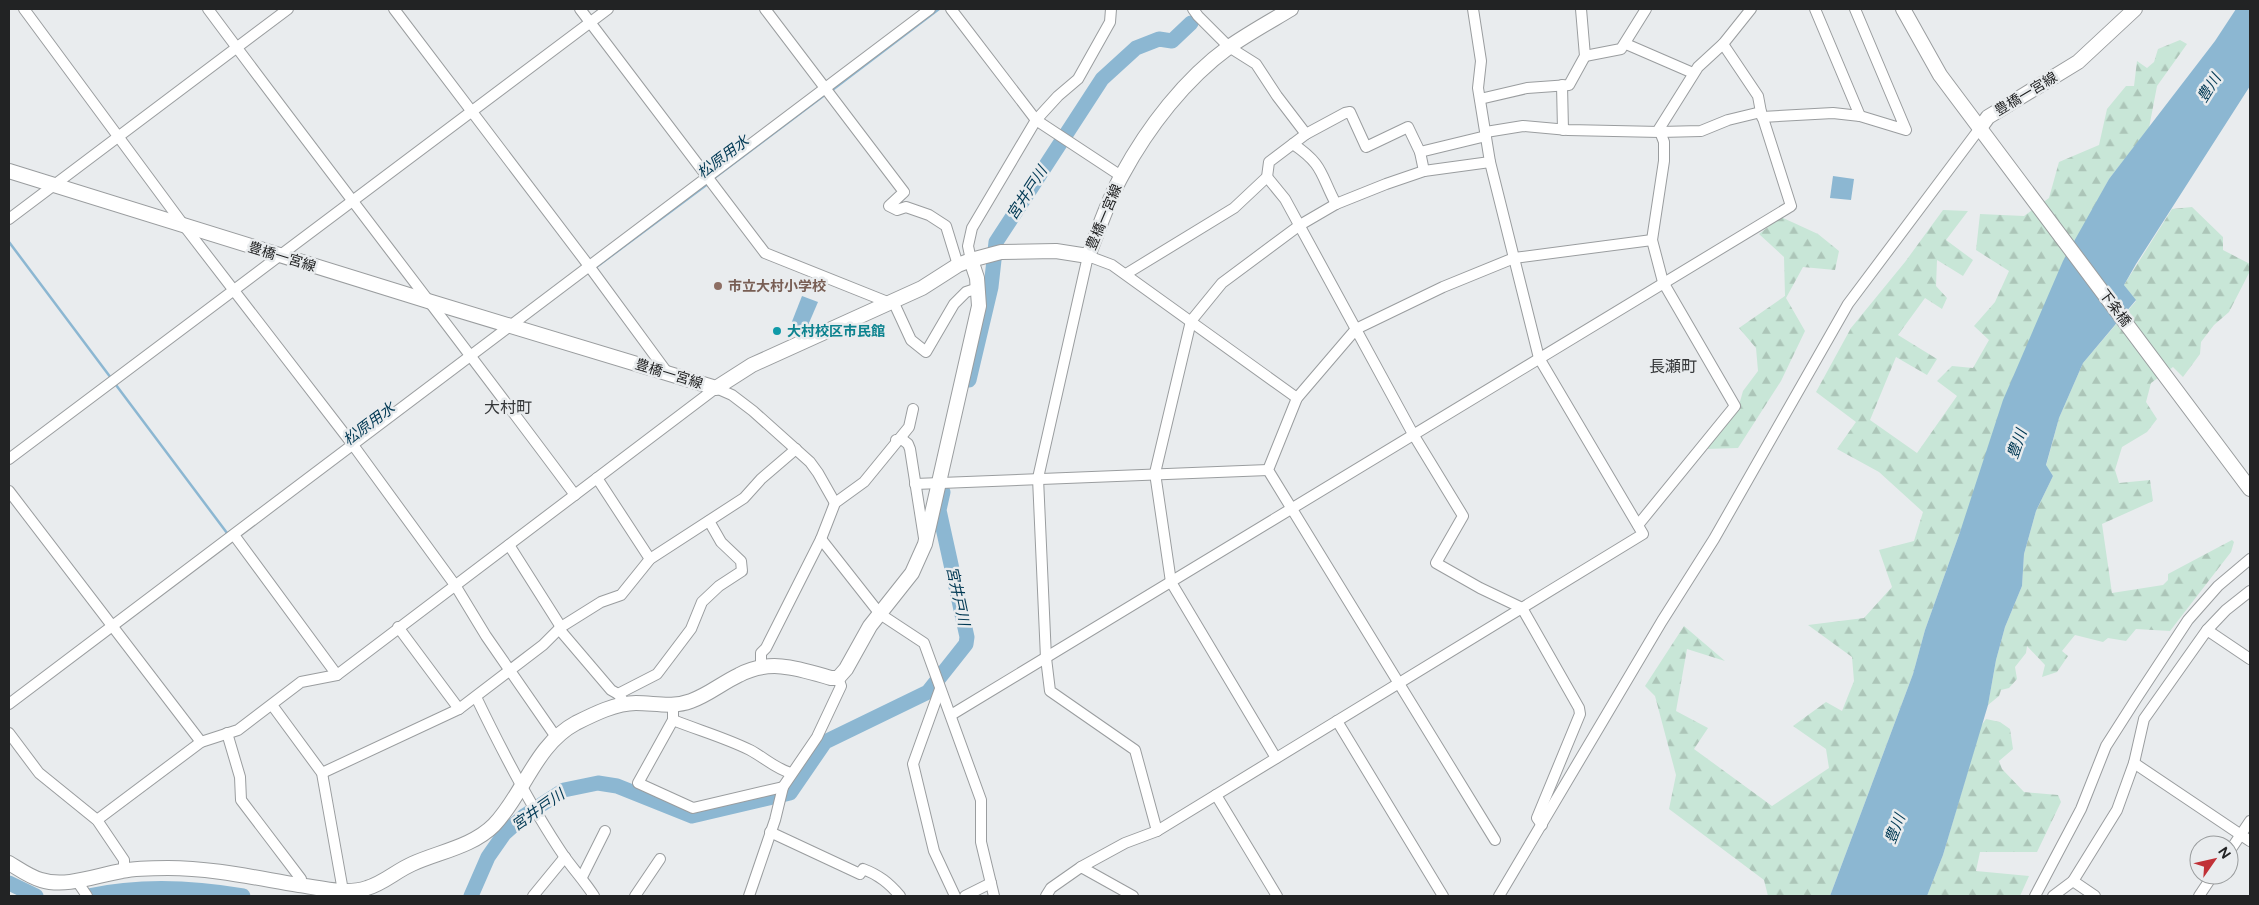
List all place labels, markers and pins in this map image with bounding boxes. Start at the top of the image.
place label: 市立大村小学校 [728,278,826,295]
marker: 市立大村小学校 [712,280,724,292]
place label: 大村校区市民館 [787,323,885,340]
marker: 大村校区市民館 [771,325,783,337]

